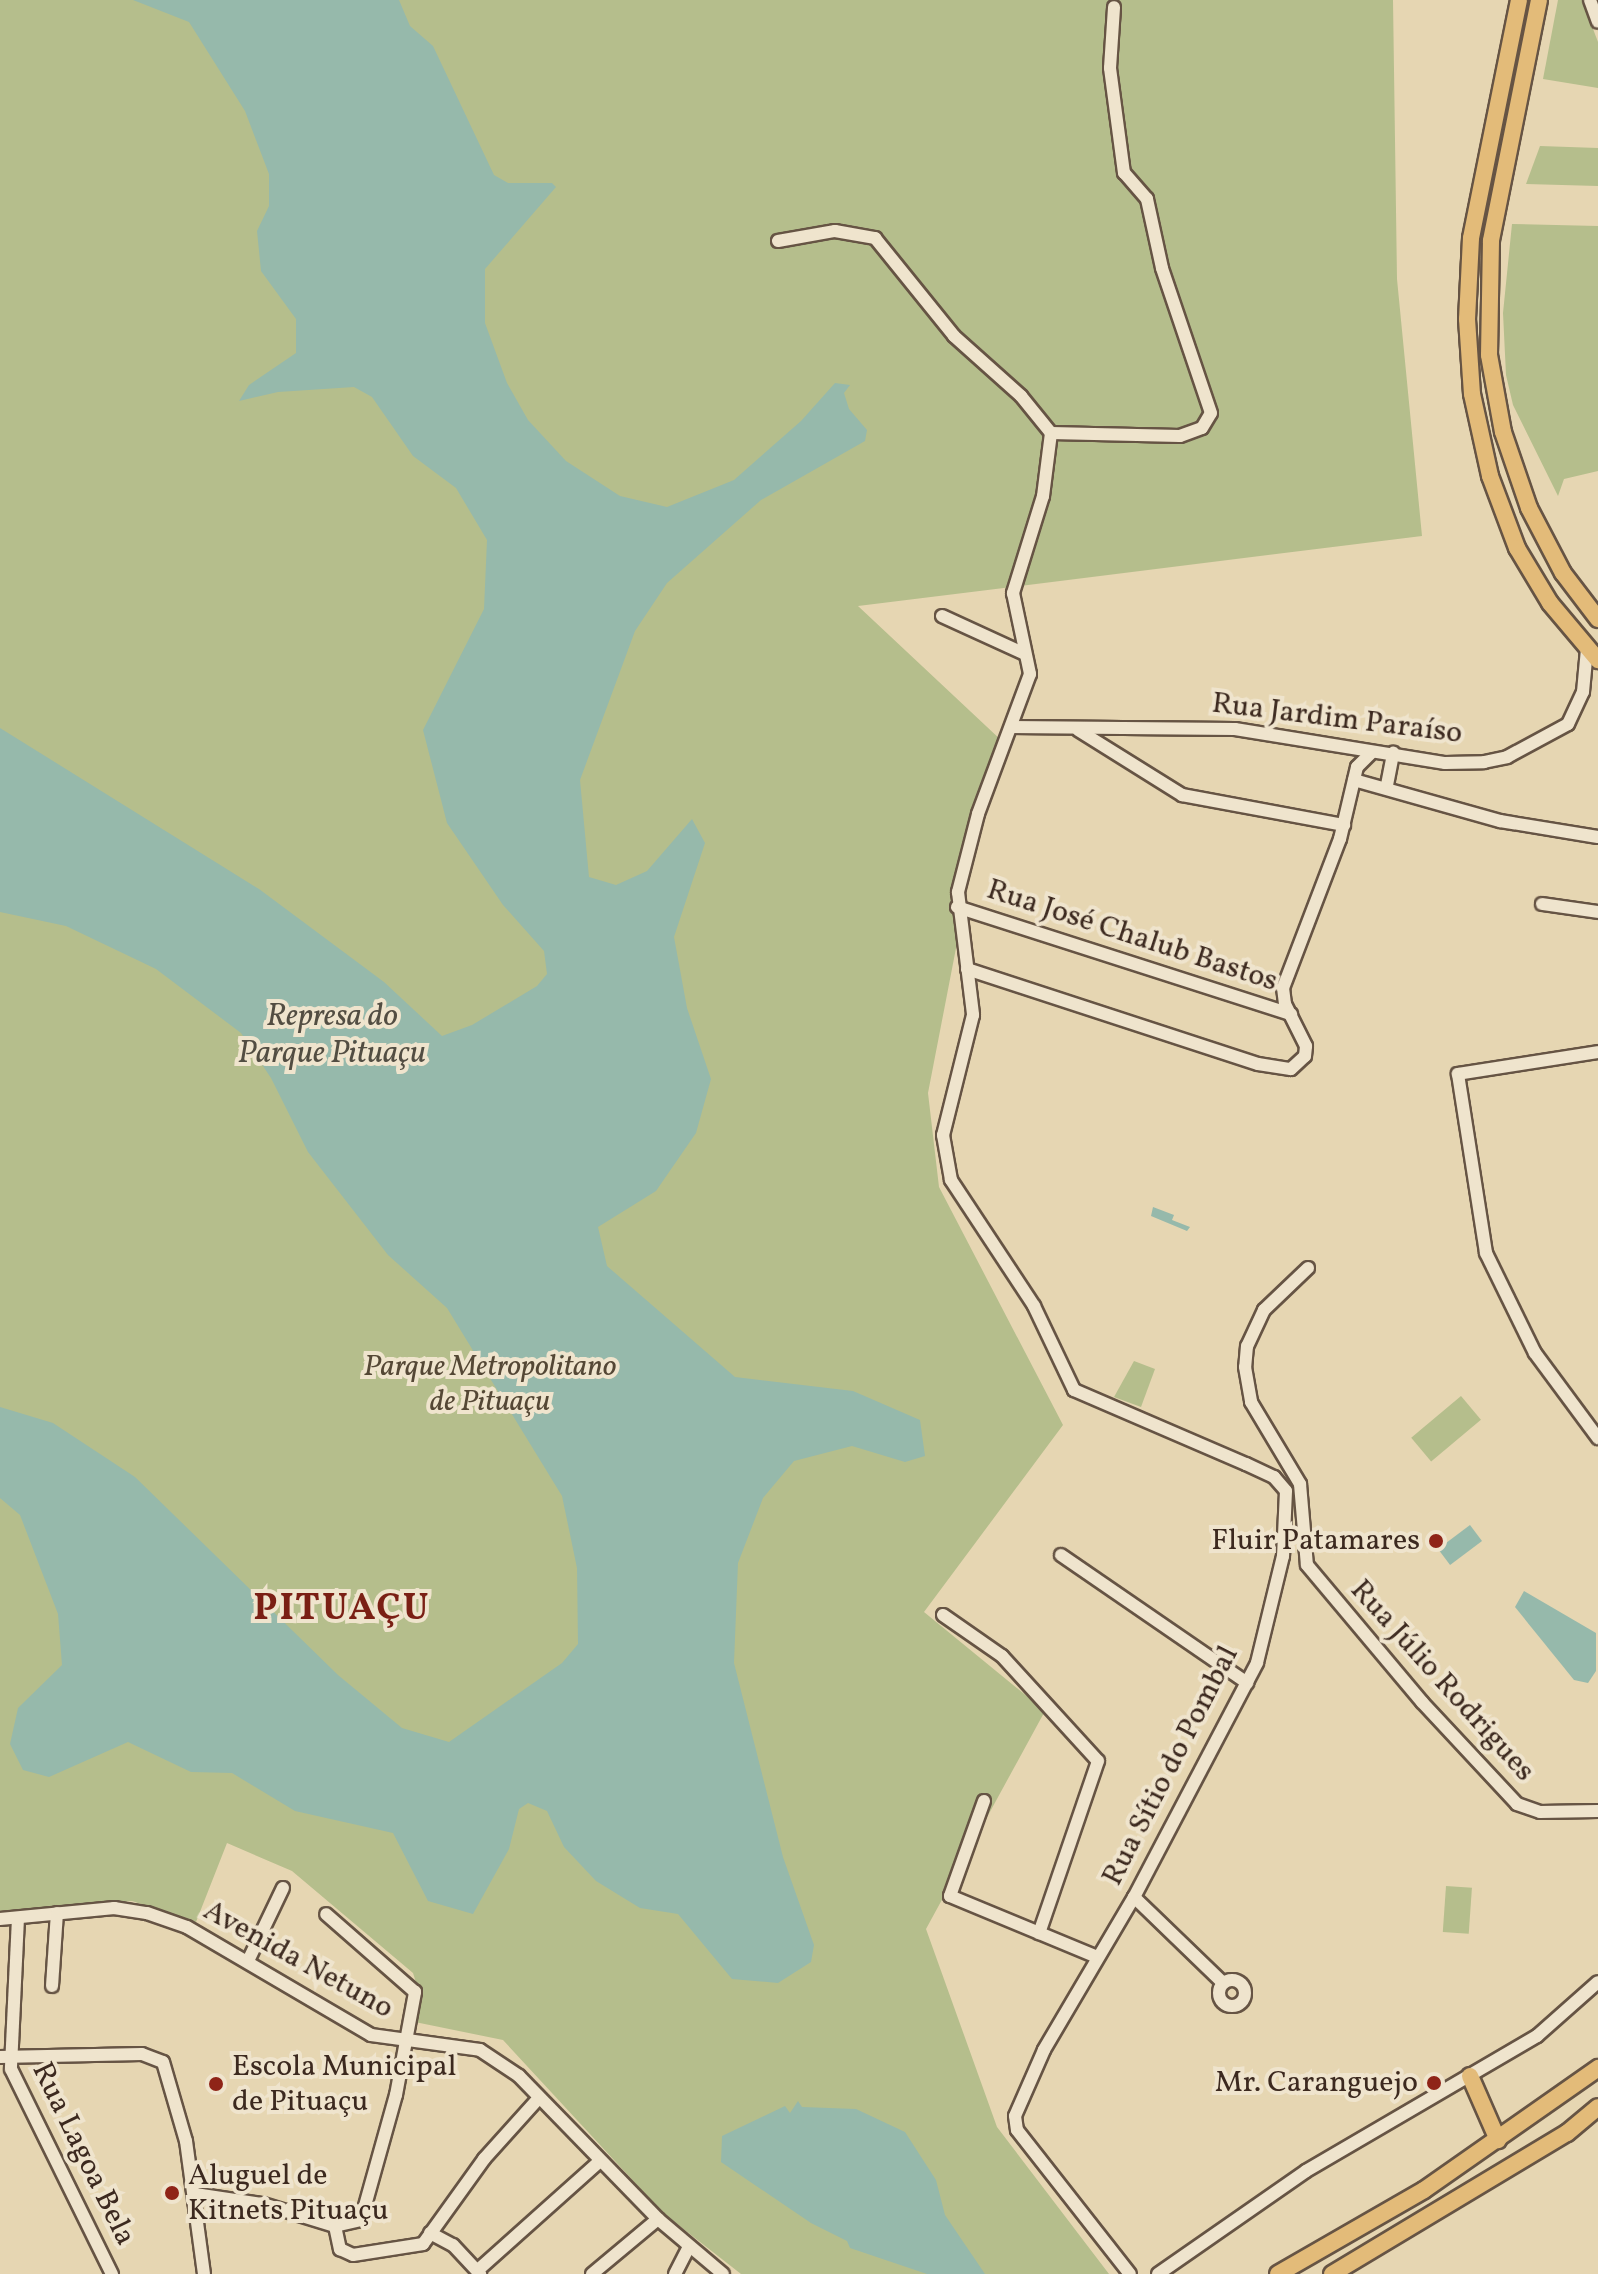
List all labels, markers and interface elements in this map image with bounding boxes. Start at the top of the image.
street label: Rua Jardim Paraíso [1210,686,1464,752]
street label: Rua José Chalub Bastos [982,872,1282,1000]
water label: Represa do Parque Pituaçu [238,999,426,1074]
park label: Parque Metropolitano de Pituaçu [364,1349,616,1420]
place label: Fluir Patamares [1211,1523,1420,1559]
marker: Fluir Patamares [1427,1532,1445,1550]
street label: Rua Júlio Rodrigues [1342,1573,1542,1789]
district label: PITUAÇU [253,1587,431,1633]
street label: Rua Sítio do Pombal [1095,1640,1247,1892]
street label: Avenida Netuno [197,1893,399,2027]
place label: Escola Municipal de Pituaçu [232,2049,457,2120]
street label: Rua Lagoa Bela [23,2057,143,2251]
place label: Mr. Caranguejo [1215,2065,1418,2101]
marker: Mr. Caranguejo [1425,2074,1443,2092]
marker: Escola Municipal de Pituaçu [207,2075,225,2093]
place label: Aluguel de Kitnets Pituaçu [188,2158,389,2228]
marker: Aluguel de Kitnets Pituaçu [163,2184,181,2202]

